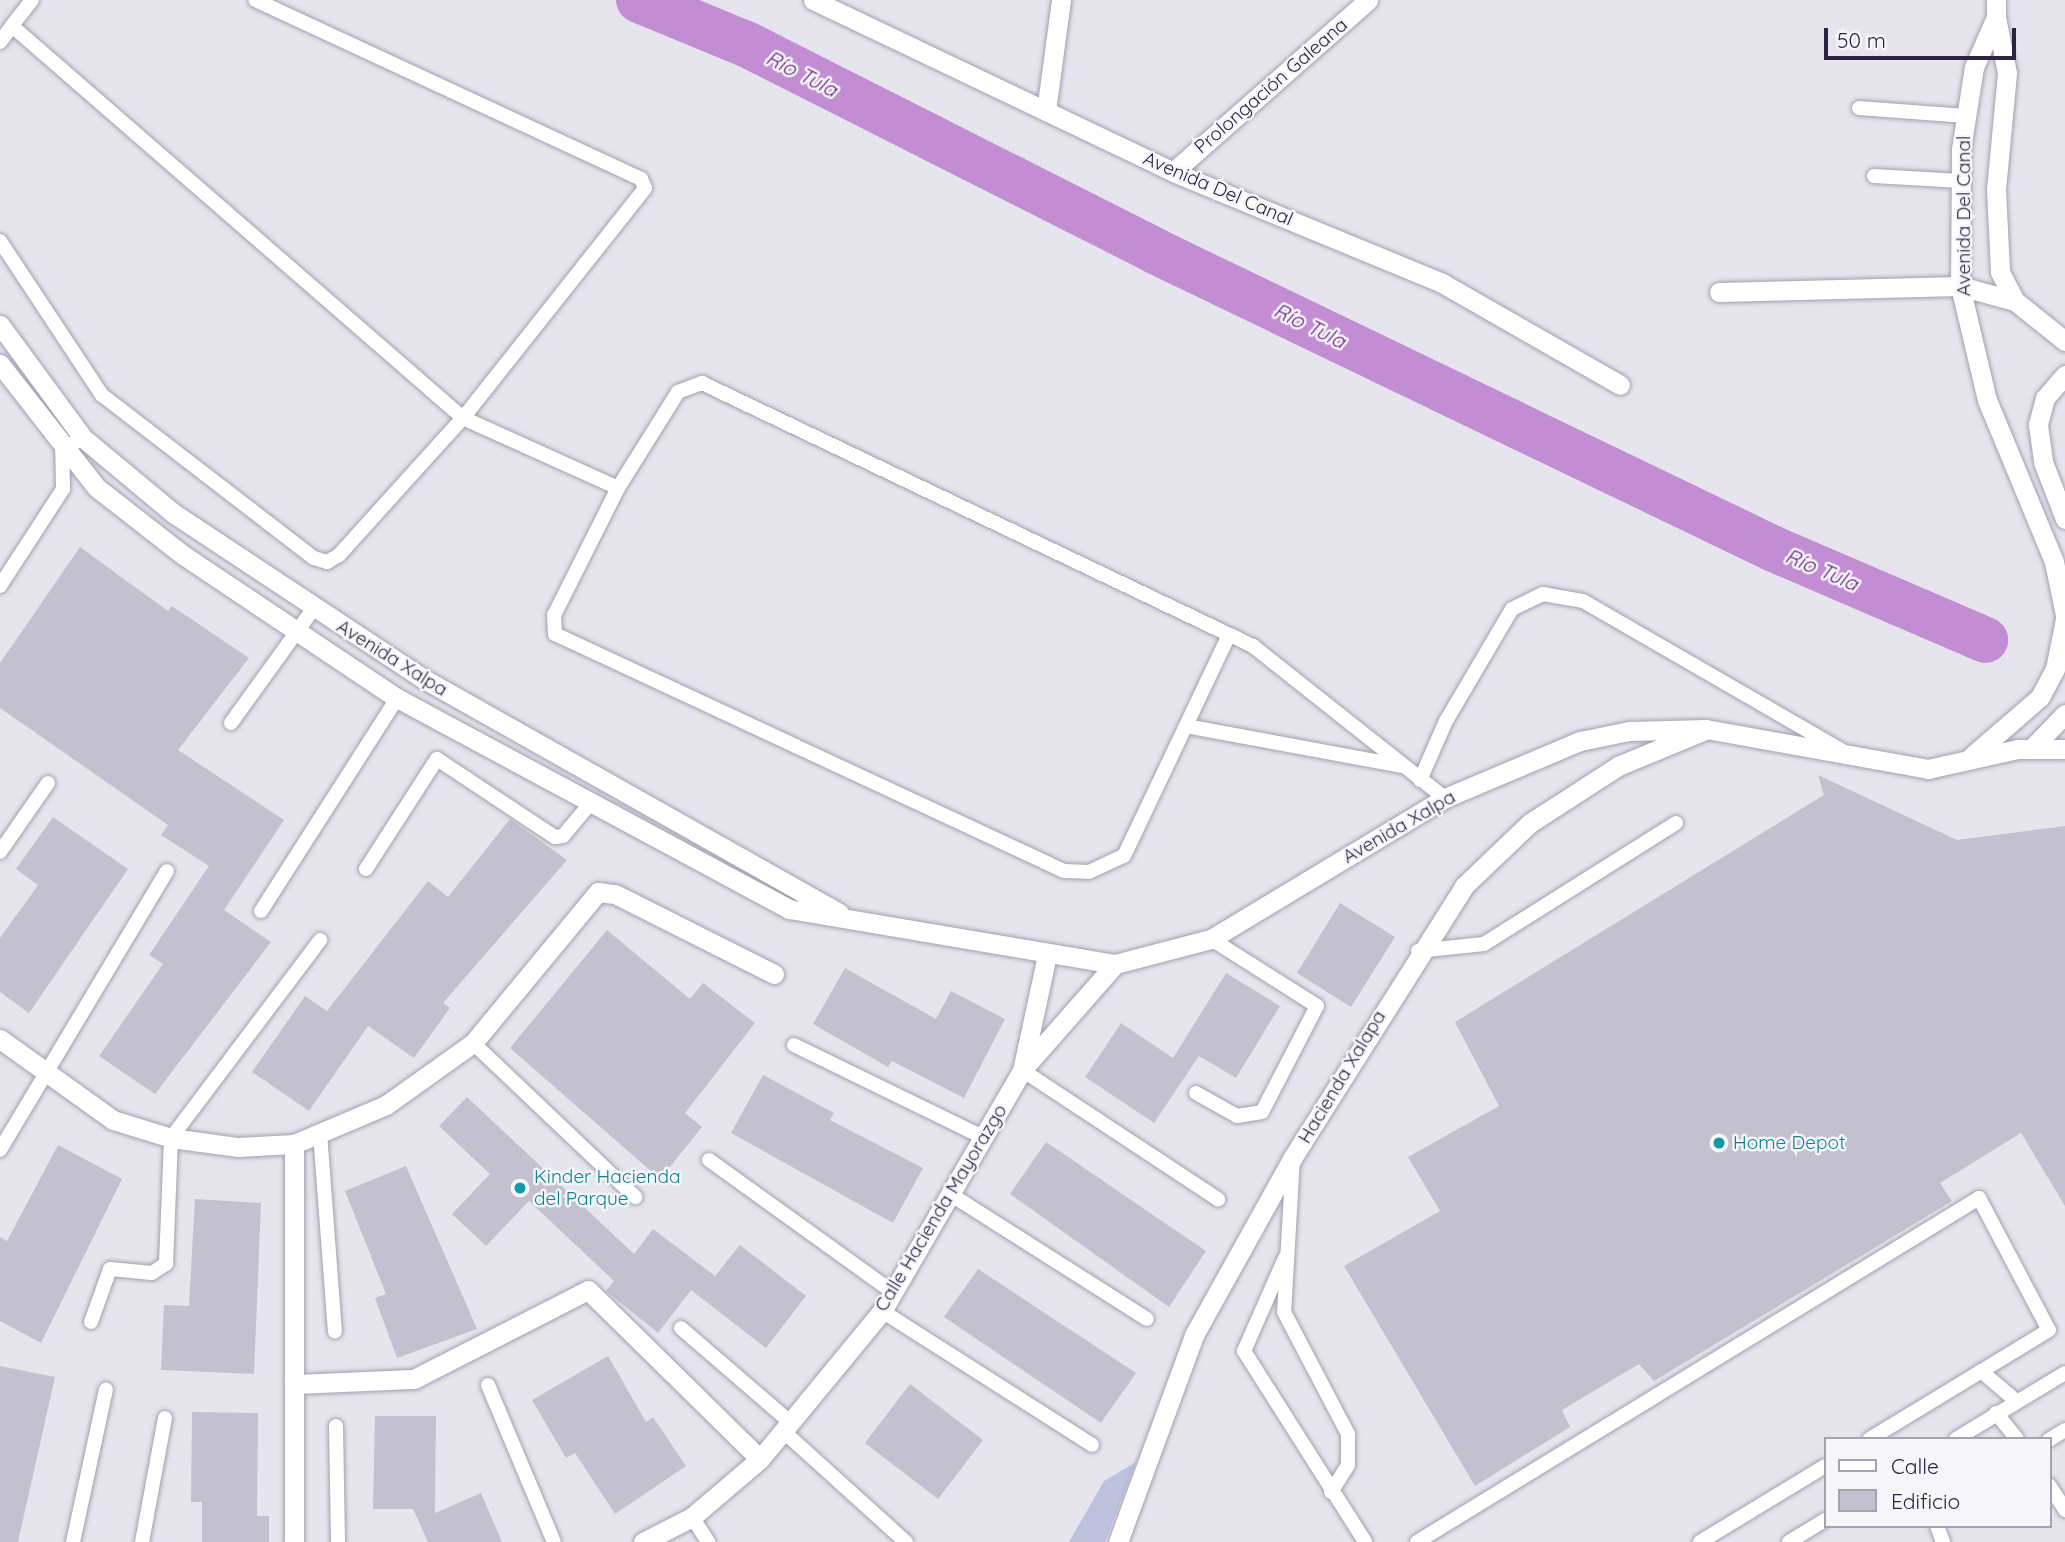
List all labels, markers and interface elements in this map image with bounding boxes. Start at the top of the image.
street label: Prolongación Galeana [1190,13,1352,159]
scale bar [1827,14,2020,58]
text: 50 m [1837,27,1886,53]
water label: Río Tula [762,44,842,102]
street label: Avenida Del Canal [1953,136,1975,296]
street label: Avenida Del Canal [1140,147,1296,231]
water label: Río Tula [1270,297,1350,353]
water label: Río Tula [1782,542,1862,596]
street label: Avenida Xalpa [332,615,452,701]
street label: Avenida Xalpa [1339,786,1459,868]
street label: Hacienda Xalapa [1293,1006,1391,1148]
street label: Calle Hacienda Mayorazgo [870,1100,1012,1316]
place label: Home Depot [1733,1132,1845,1154]
marker: Home Depot [1711,1135,1727,1151]
place label: Kinder Hacienda del Parque [534,1166,680,1210]
marker: Kinder Hacienda del Parque [512,1180,528,1196]
legend [1824,1437,2051,1528]
text: Calle [1891,1453,1939,1479]
text: Edificio [1891,1488,1960,1514]

